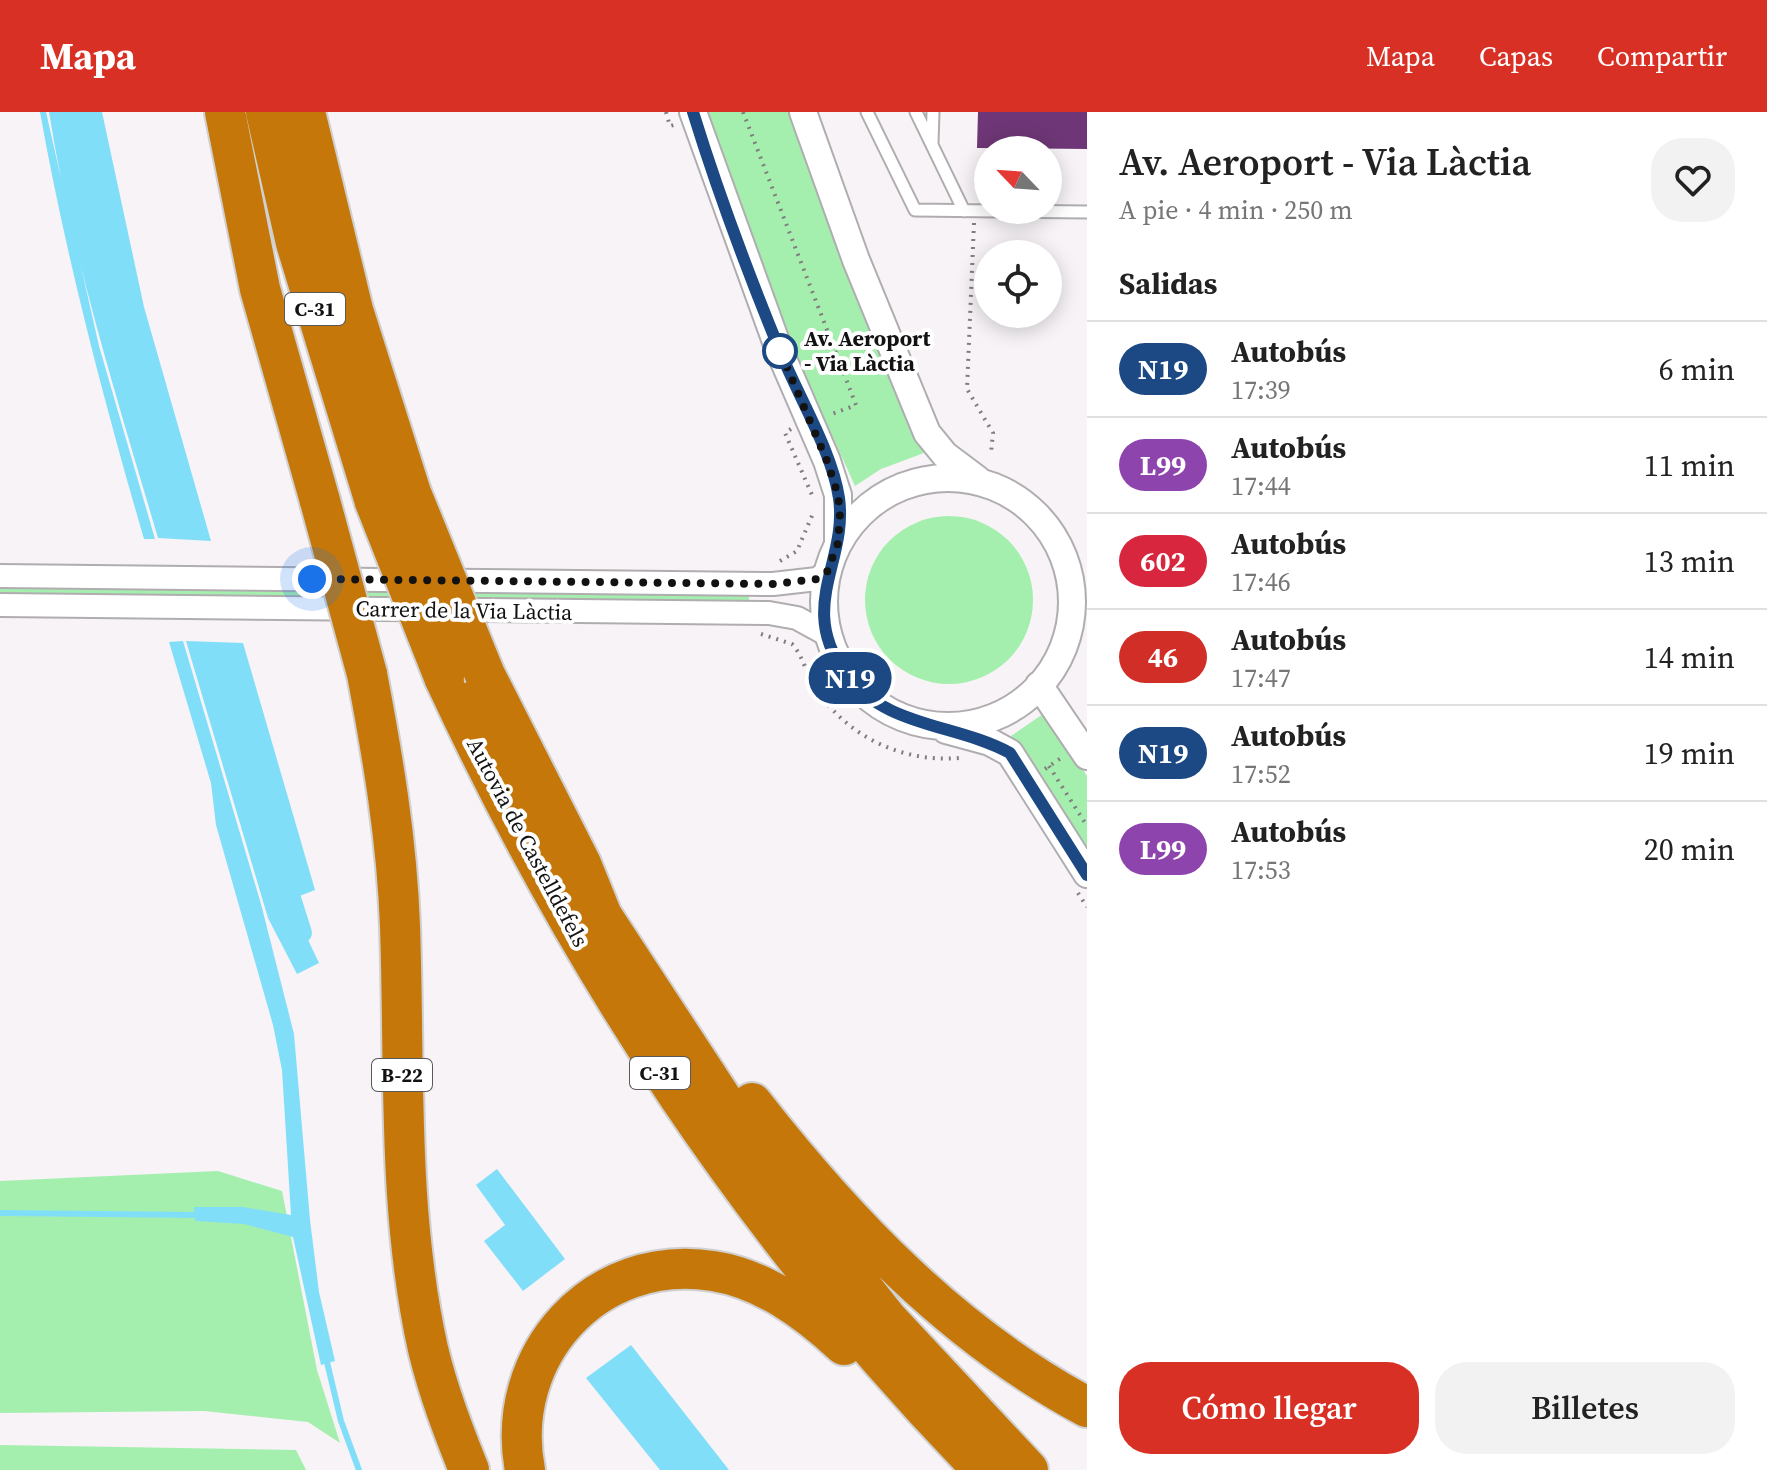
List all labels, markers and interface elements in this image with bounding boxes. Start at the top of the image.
text: Mapa [40,30,136,82]
text: Mapa [1366,37,1435,75]
text: Capas [1479,37,1553,75]
text: Compartir [1597,37,1727,75]
north arrow [974,136,1062,224]
map controls [974,136,1062,328]
text: Av. Aeroport - Via Làctia [1119,136,1531,188]
button: heart [1651,138,1735,222]
text: A pie · 4 min · 250 m [1119,192,1353,228]
button: locate [974,240,1062,328]
text: Salidas [1119,263,1217,304]
road number: C-31 [285,293,345,325]
place label: Av. Aeroport - Via Làctia [804,323,931,378]
text: Autobús [1231,331,1346,372]
marker: Av. Aeroport - Via Làctia [763,334,797,368]
text: 6 min [1659,349,1735,390]
text: N19 [1138,350,1188,388]
text: 17:39 [1231,372,1291,408]
text: Autobús [1231,427,1346,468]
text: 11 min [1644,445,1735,486]
text: L99 [1140,446,1186,484]
text: 17:44 [1231,468,1291,504]
text: Autobús [1231,523,1346,564]
text: 13 min [1644,541,1735,582]
text: 602 [1140,542,1186,580]
your location [292,559,332,599]
text: 17:46 [1231,564,1291,600]
street label: Carrer de la Via Làctia [355,593,573,627]
text: Autobús [1231,619,1346,660]
text: 14 min [1644,637,1735,678]
text: 46 [1148,638,1178,676]
line badge: N19 [804,652,896,704]
text: N19 [825,659,875,697]
text: 17:47 [1231,660,1291,696]
text: Autobús [1231,715,1346,756]
street label: Autovia de Castelldefels [460,732,596,952]
text: 19 min [1644,733,1735,774]
text: N19 [1138,734,1188,772]
text: 17:52 [1231,756,1291,792]
text: Autobús [1231,811,1346,852]
text: 20 min [1644,829,1735,870]
text: L99 [1140,830,1186,868]
text: 17:53 [1231,852,1291,888]
road number: C-31 [630,1057,690,1089]
road number: B-22 [372,1059,432,1091]
button: Cómo llegar [1119,1362,1419,1454]
button: Billetes [1435,1362,1735,1454]

